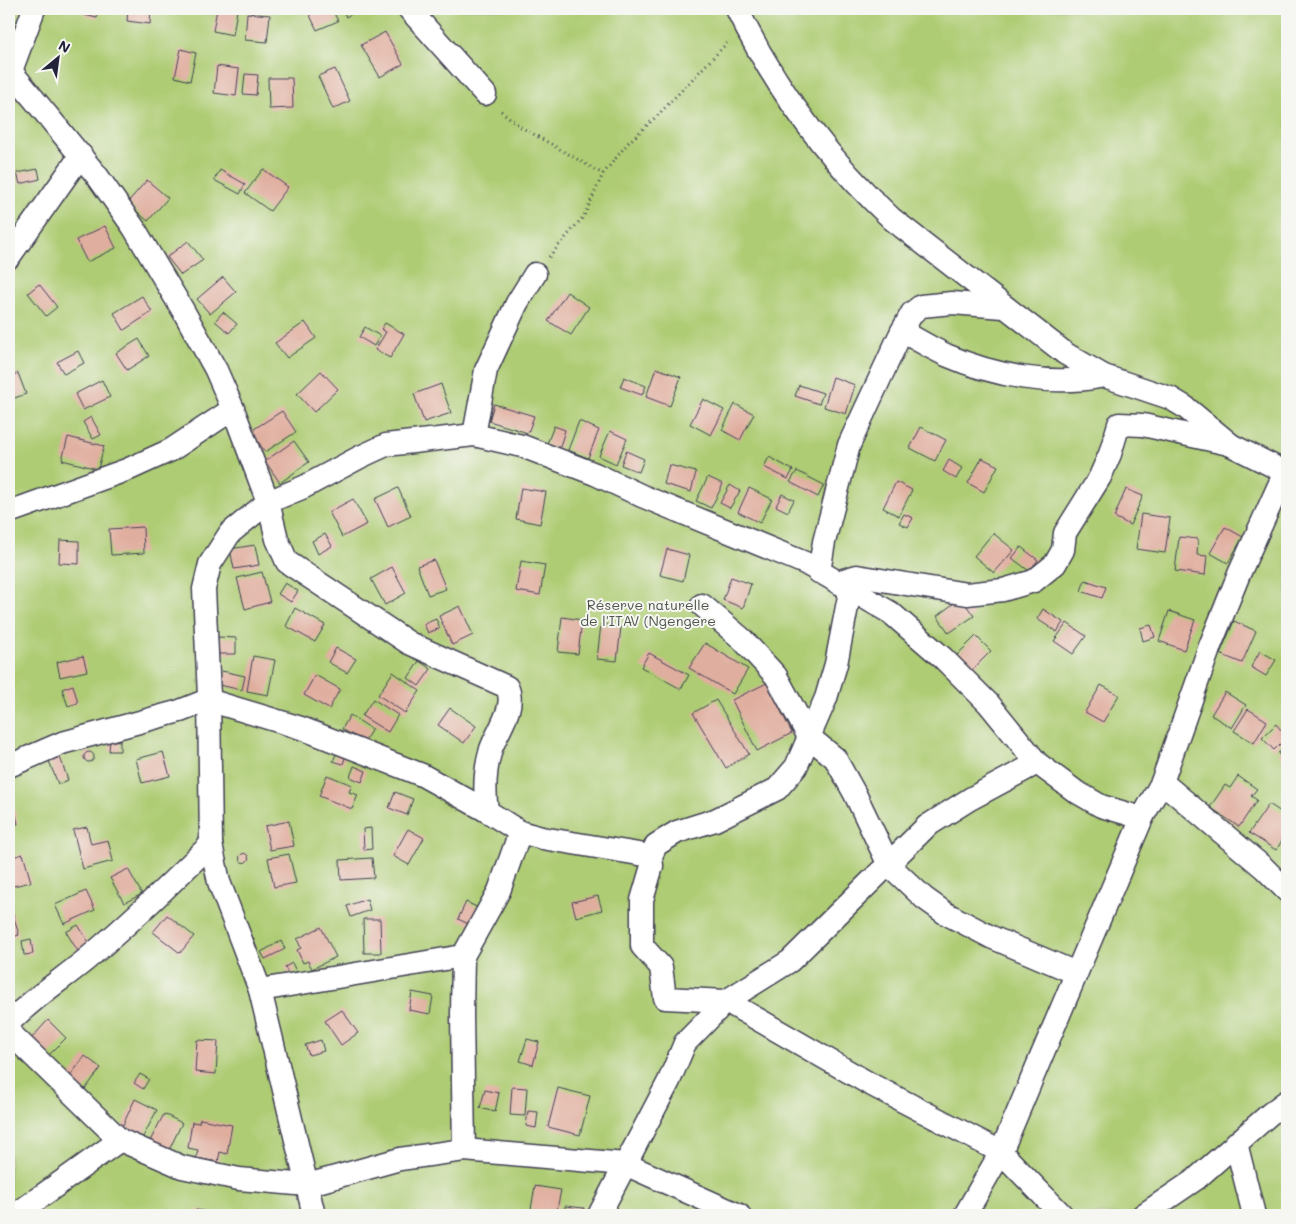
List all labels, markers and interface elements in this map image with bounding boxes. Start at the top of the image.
north arrow [32,32,82,82]
text: N [55,35,74,57]
park label: Réserve naturelle de l'ITAV (Ngengere [580,595,716,630]

